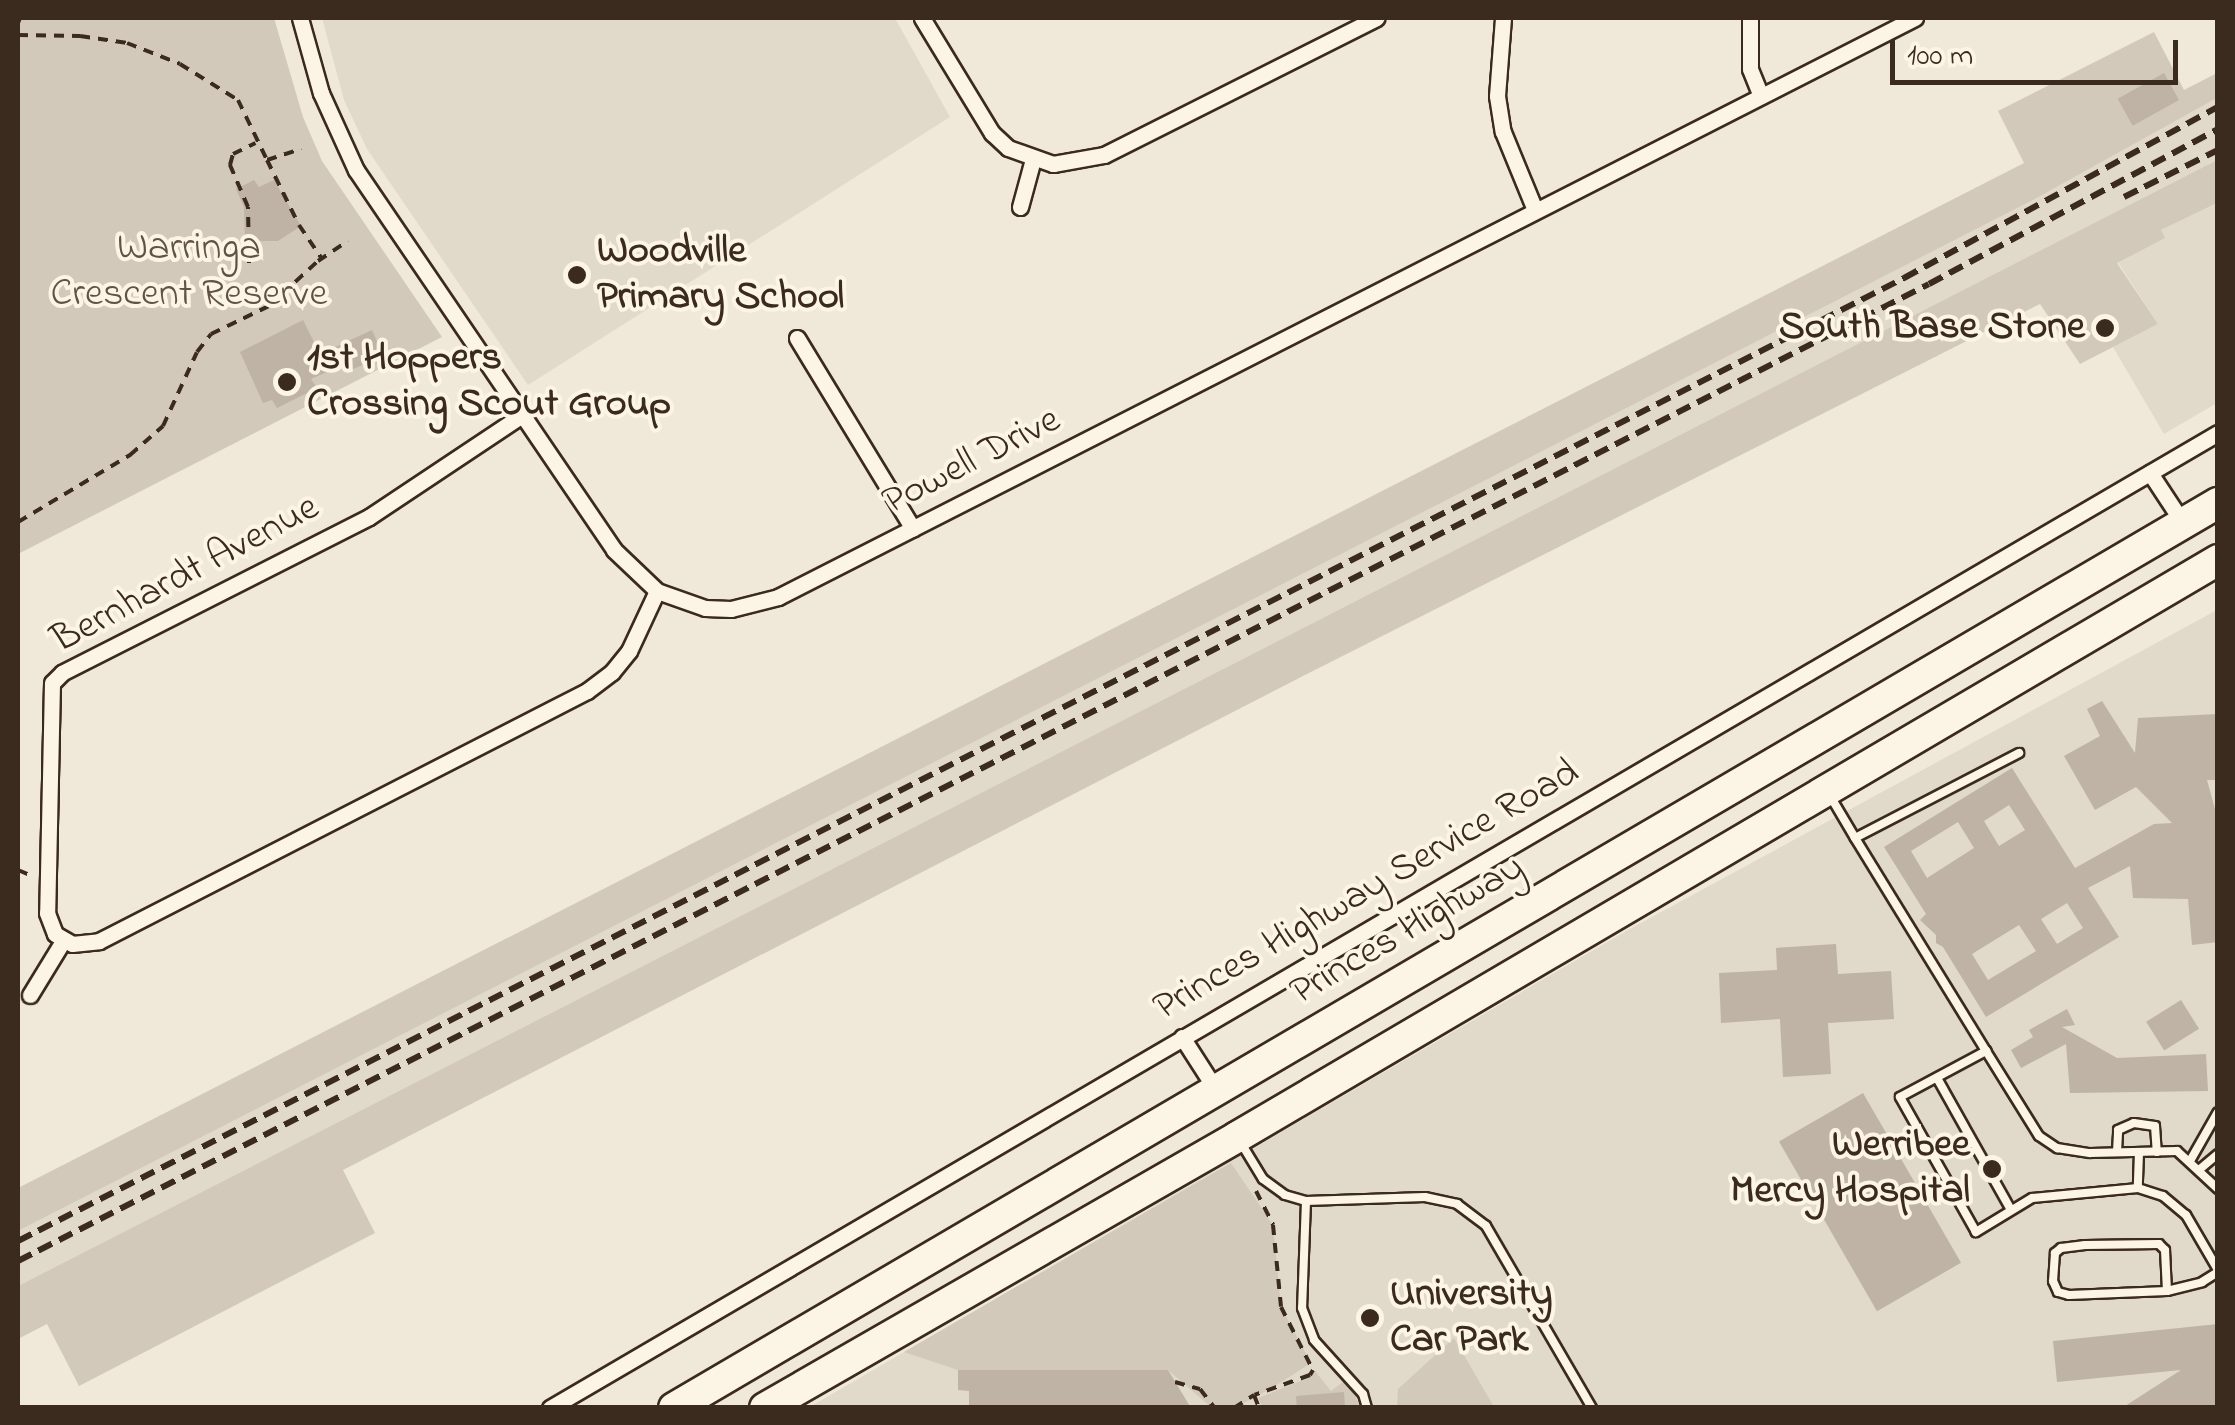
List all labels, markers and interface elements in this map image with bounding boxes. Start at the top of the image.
scale bar [1895,20,2182,82]
text: 100 m [1907,35,1973,79]
park label: Warringa Crescent Reserve [51,225,327,319]
place label: Woodville Primary School [597,228,844,322]
marker: Woodville Primary School [566,264,588,286]
place label: South Base Stone [1779,304,2085,352]
marker: South Base Stone [2094,317,2116,339]
place label: 1st Hoppers Crossing Scout Group [307,335,671,429]
marker: 1st Hoppers Crossing Scout Group [276,371,298,393]
street label: Powell Drive [875,397,1069,527]
street label: Bernhardt Avenue [44,484,328,666]
street label: Princes Highway Service Road [1146,749,1588,1033]
street label: Princes Highway [1283,845,1533,1017]
place label: Werribee Mercy Hospital [1730,1122,1970,1216]
marker: Werribee Mercy Hospital [1979,1156,2005,1182]
place label: University Car Park [1390,1271,1552,1365]
marker: University Car Park [1359,1307,1381,1329]

